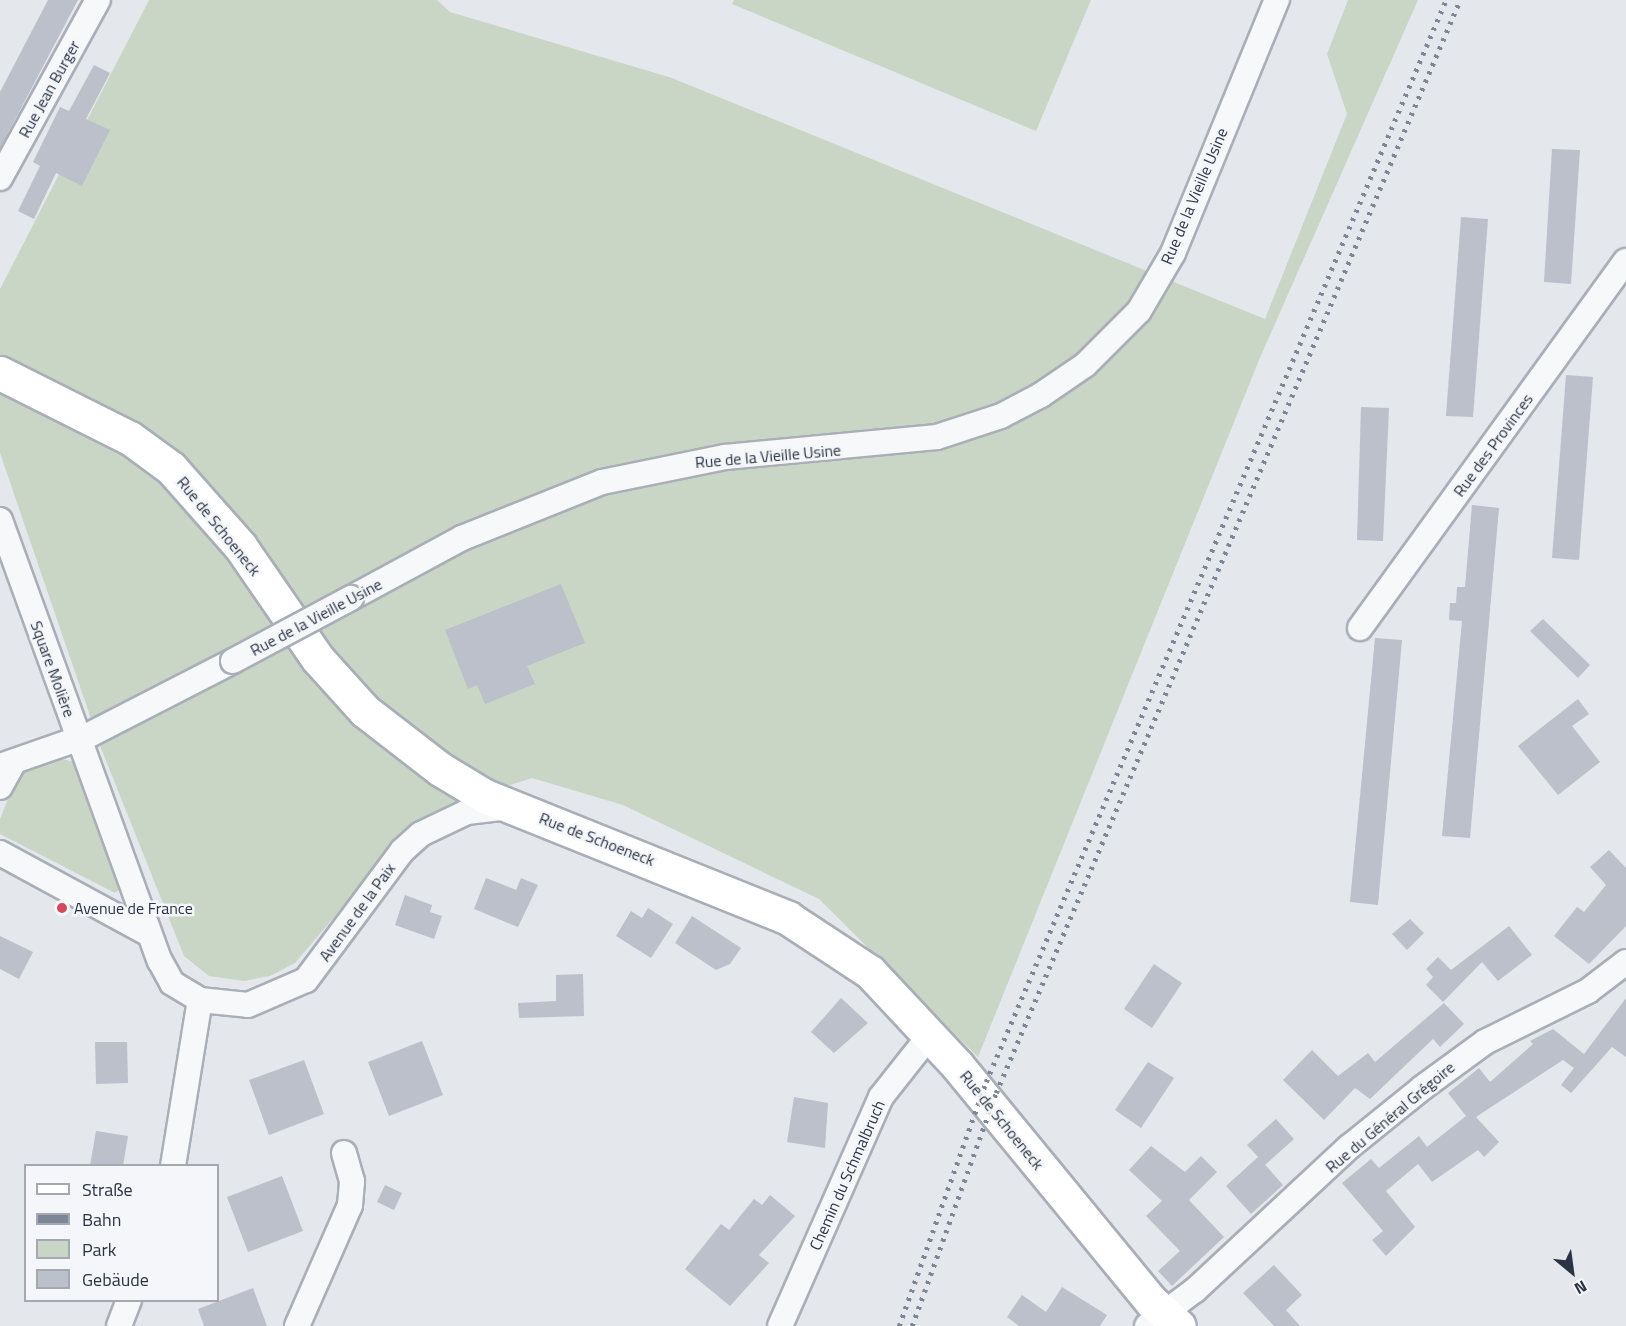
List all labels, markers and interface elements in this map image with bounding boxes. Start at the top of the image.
street label: Rue Jean Burger [14,37,84,141]
street label: Rue de la Vieille Usine [1157,125,1231,267]
street label: Rue des Provinces [1449,390,1537,500]
street label: Rue de la Vieille Usine [694,440,842,472]
street label: Rue de Schoeneck [173,473,265,579]
street label: Rue de la Vieille Usine [247,574,385,660]
street label: Square Molière [27,618,79,720]
street label: Rue de Schoeneck [537,808,657,870]
street label: Avenue de la Paix [315,859,399,965]
place label: Avenue de France [74,898,193,918]
marker: Avenue de France [55,901,69,915]
street label: Rue du Général Grégoire [1322,1057,1458,1177]
street label: Rue de Schoeneck [956,1067,1048,1173]
street label: Chemin du Schmalbruch [805,1097,889,1253]
legend [24,1164,219,1302]
text: Straße [82,1176,133,1203]
text: Bahn [82,1206,121,1233]
text: Park [82,1236,116,1263]
north arrow [1542,1242,1602,1302]
text: Gebäude [82,1266,149,1293]
text: N [1570,1275,1591,1301]

